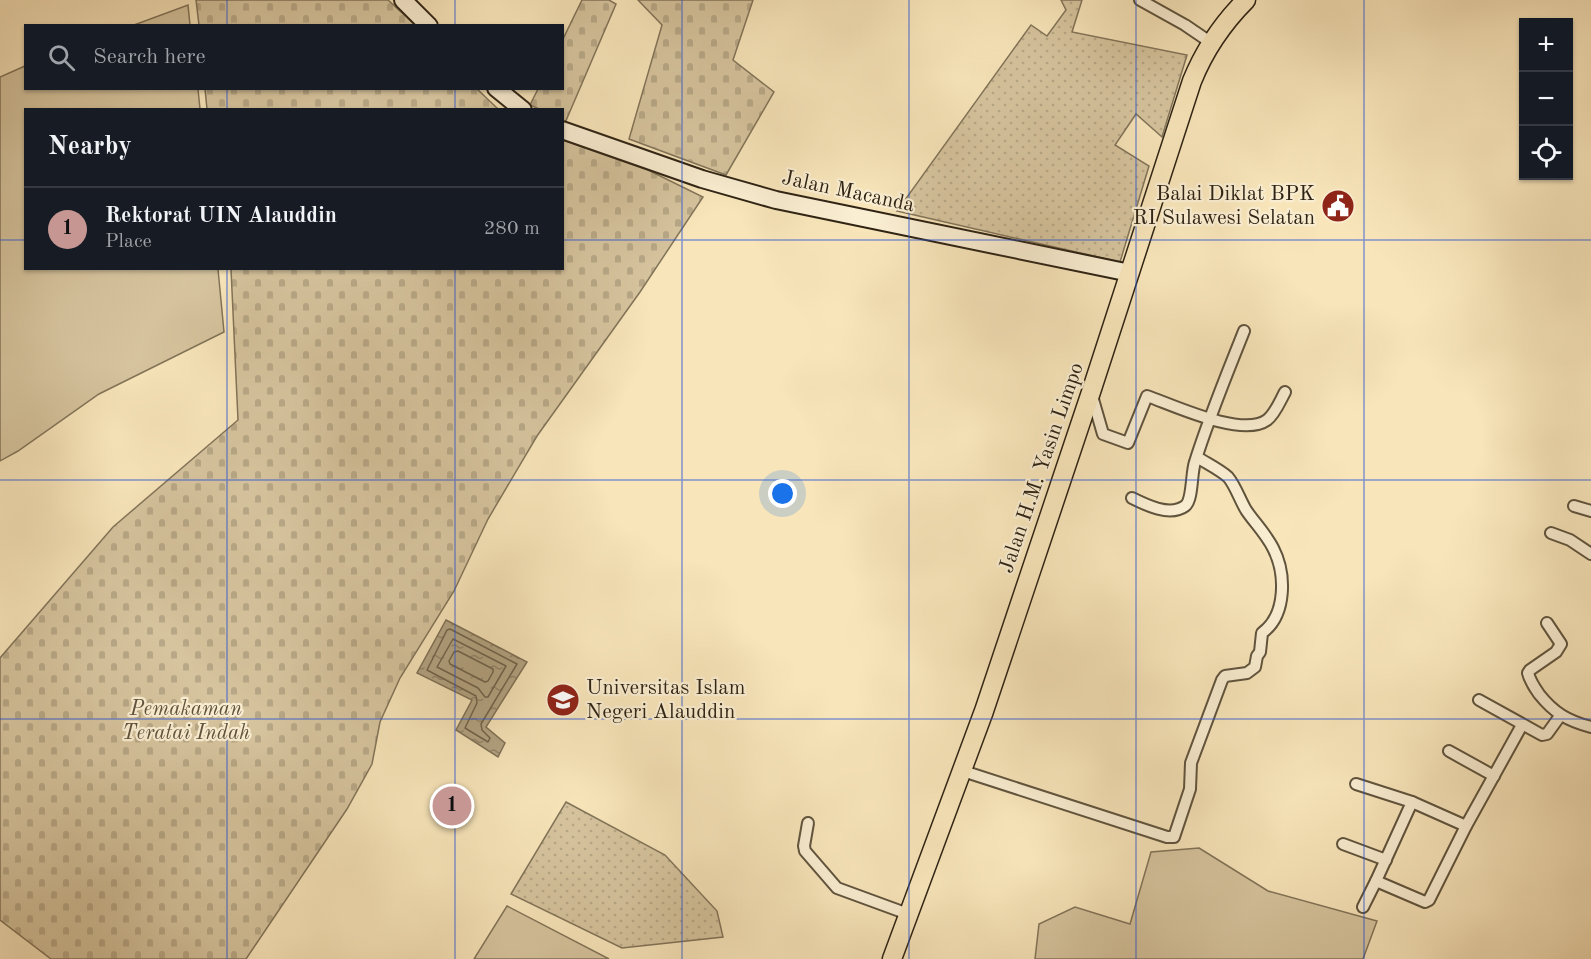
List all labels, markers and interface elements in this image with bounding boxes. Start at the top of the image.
map controls [1519,18,1573,180]
button: + [1519,18,1573,72]
search box [24,24,564,90]
icon: search [45,41,78,74]
text: Search here [93,46,206,68]
button: − [1519,72,1573,126]
button: locate [1519,126,1573,180]
text: Nearby [48,134,132,160]
street label: Jalan Macanda [780,168,916,216]
place label: Balai Diklat BPK RI Sulawesi Selatan [1133,184,1315,229]
public building icon: Balai Diklat BPK RI Sulawesi Selatan [1320,188,1356,224]
text: Rektorat UIN Alauddin [105,205,337,227]
text: 1 [62,219,73,239]
text: 280 m [484,219,540,239]
text: Place [105,232,152,252]
street label: Jalan H.M. Yasin Limpo [996,360,1088,576]
your location [768,479,797,508]
place label: Universitas Islam Negeri Alauddin [586,678,745,723]
school or university icon: Universitas Islam Negeri Alauddin [545,682,581,718]
park label: Pemakaman Teratai Indah [122,699,250,744]
pin: 1 [432,784,472,828]

